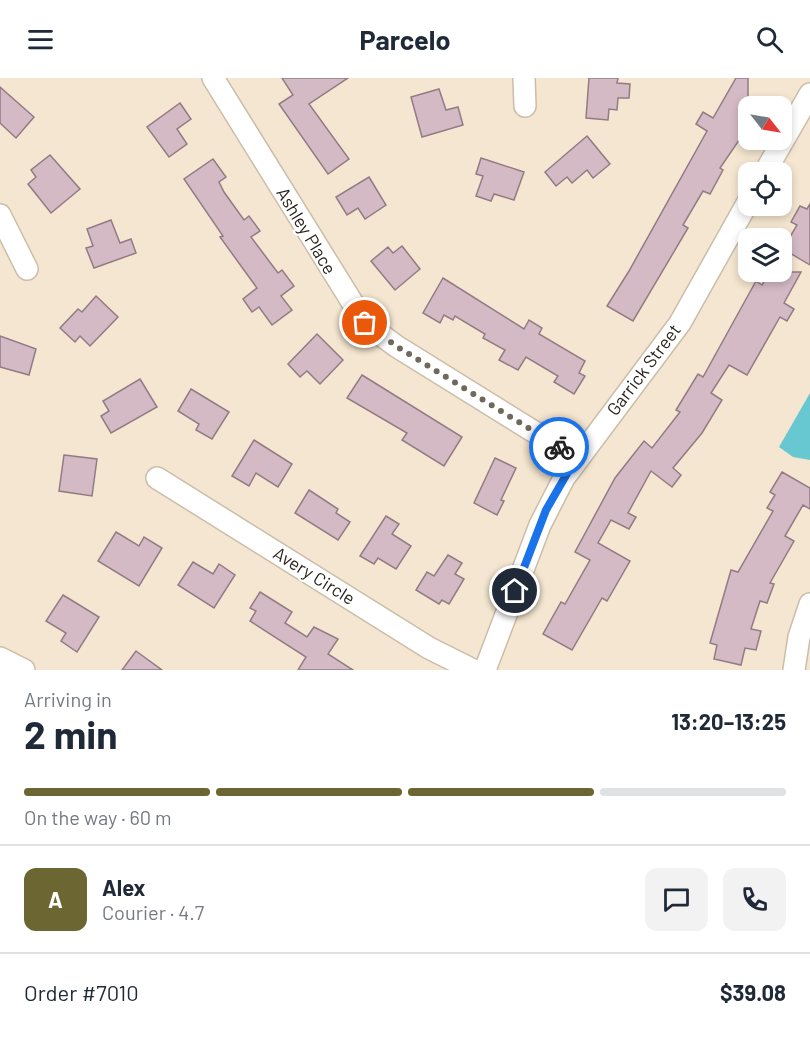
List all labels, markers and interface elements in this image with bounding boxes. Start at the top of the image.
icon: menu [24,23,57,56]
text: Parcelo [360,23,450,55]
icon: search [753,23,786,56]
north arrow [738,96,792,150]
map controls [738,96,792,282]
button: locate [738,162,792,216]
street label: Ashley Place [272,183,341,278]
button: layers [738,228,792,282]
pin [339,297,390,348]
icon: bag [348,306,381,339]
street label: Garrick Street [602,319,685,420]
courier [529,417,589,477]
icon: bike [543,431,576,464]
street label: Avery Circle [270,541,359,609]
pin [489,565,540,616]
icon: home [498,574,531,607]
text: Arriving in [24,687,112,711]
text: 13:20–13:25 [671,708,786,734]
text: 2 min [24,710,117,757]
text: On the way · 60 m [24,805,172,829]
button: chat [645,868,708,931]
button: phone [723,868,786,931]
text: Alex [102,874,145,900]
text: A [48,886,63,912]
text: Courier · 4.7 [102,900,204,924]
text: Order #7010 [24,979,139,1005]
text: $39.08 [720,979,786,1005]

